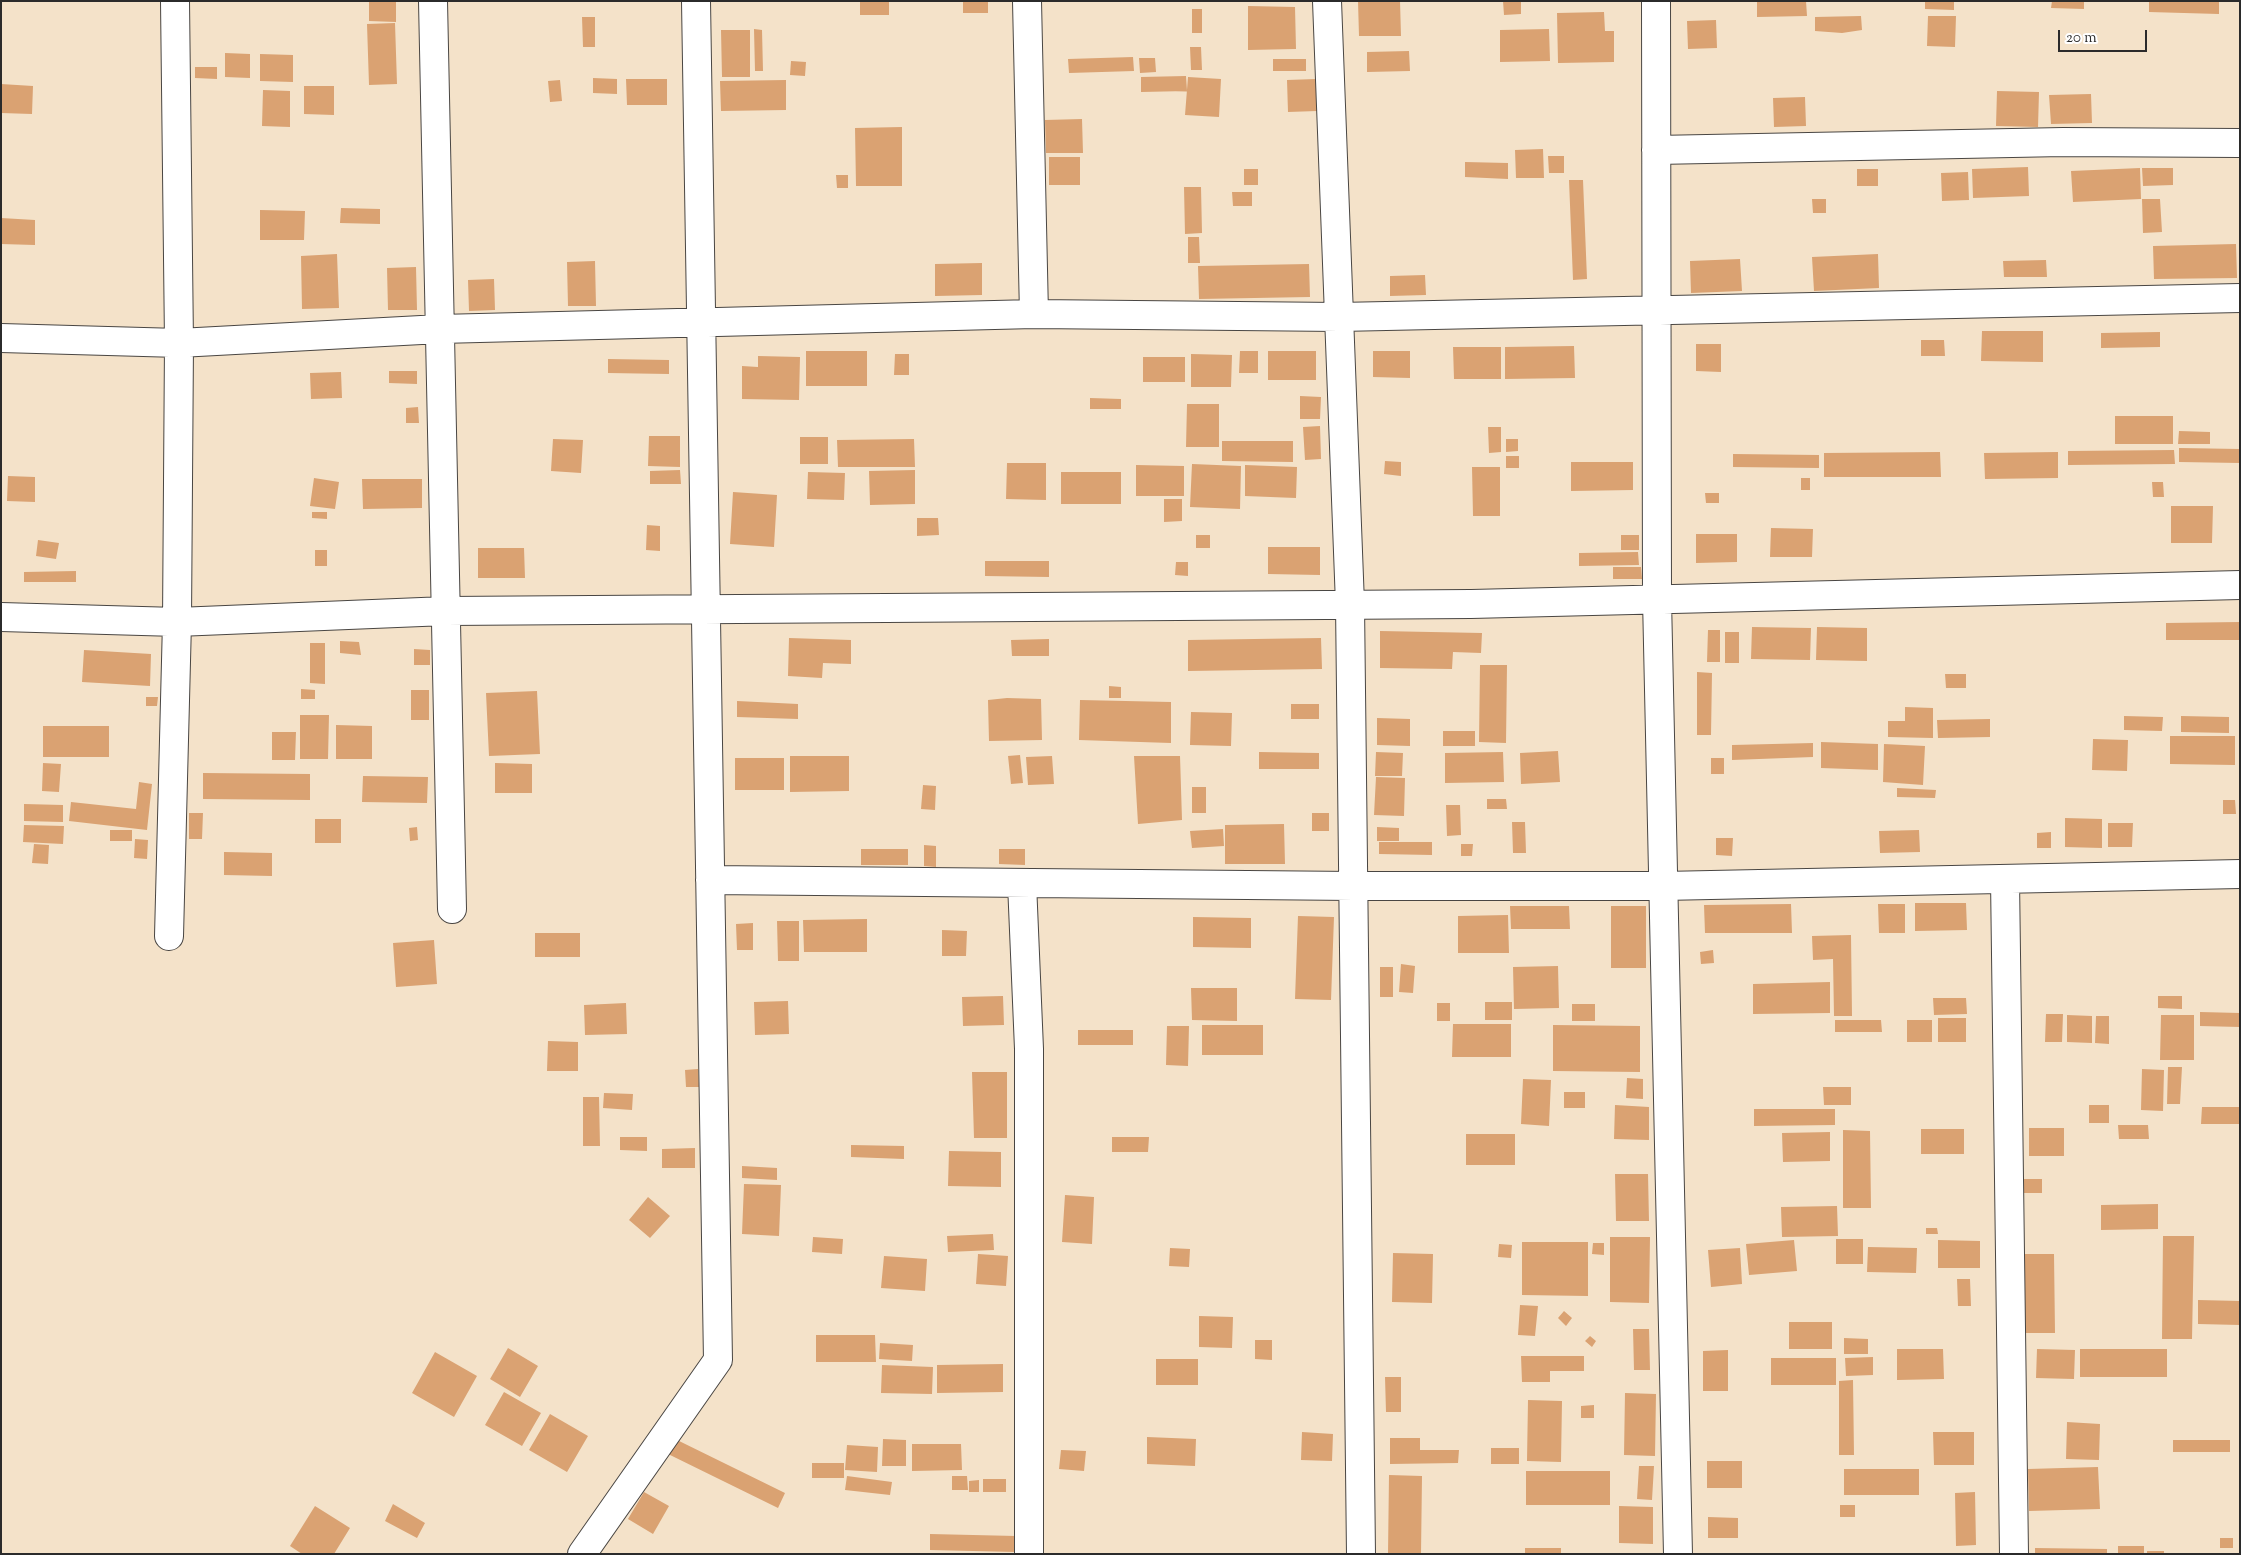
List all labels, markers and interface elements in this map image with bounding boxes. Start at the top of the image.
scale bar [2061,20,2150,52]
text: 20 m [2066,28,2097,49]

